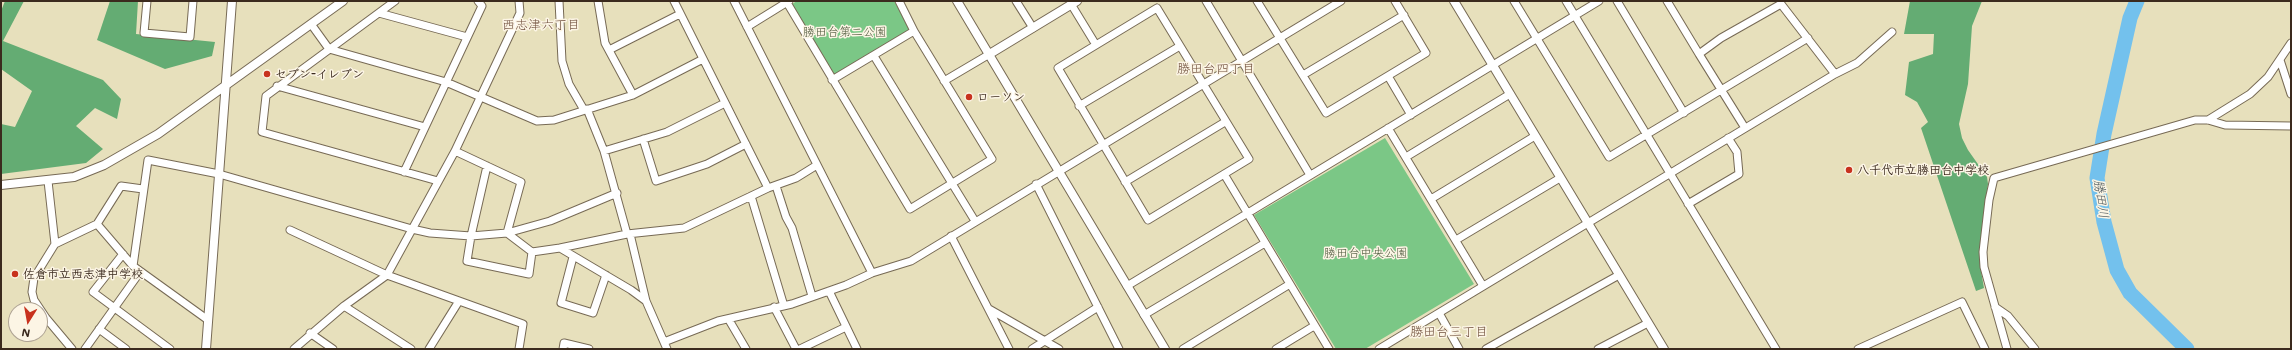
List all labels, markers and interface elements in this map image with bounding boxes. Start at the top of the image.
district label: 西志津六丁目 [502,17,580,33]
park label: 勝田台第二公園 [803,25,887,39]
district label: 勝田台四丁目 [1177,61,1255,77]
place label: セブン-イレブン [275,67,364,81]
marker: セブン-イレブン [262,69,272,79]
place label: ローソン [977,90,1025,104]
marker: ローソン [964,92,974,102]
place label: 八千代市立勝田台中学校 [1857,163,1989,177]
marker: 八千代市立勝田台中学校 [1844,165,1854,175]
water label: 勝田川 [2091,179,2111,219]
park label: 勝田台中央公園 [1324,246,1408,260]
place label: 佐倉市立西志津中学校 [23,267,143,281]
marker: 佐倉市立西志津中学校 [10,269,20,279]
north arrow [8,302,48,342]
district label: 勝田台三丁目 [1410,324,1488,340]
text: N [20,325,31,341]

